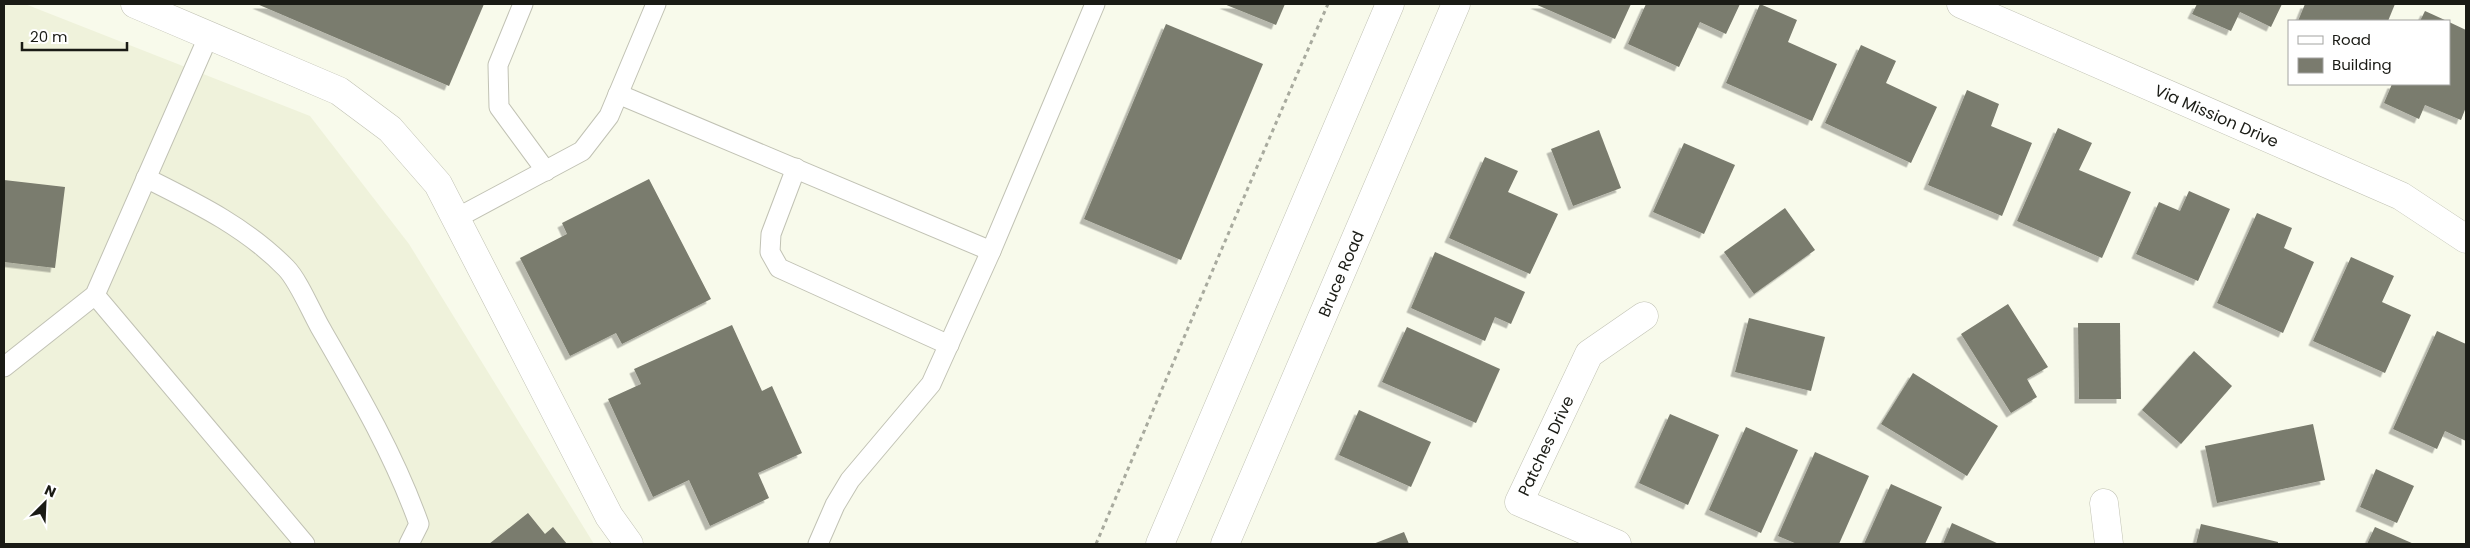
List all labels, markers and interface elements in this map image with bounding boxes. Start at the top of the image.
scale bar [22,20,128,52]
legend [2288,20,2450,85]
text: 20 m [30,26,68,47]
text: Road [2332,29,2371,50]
text: Building [2332,54,2392,75]
street label: Via Mission Drive [2151,78,2282,153]
street label: Bruce Road [1312,227,1369,320]
street label: Patches Drive [1512,392,1579,500]
north arrow [20,478,70,528]
text: N [41,480,59,502]

